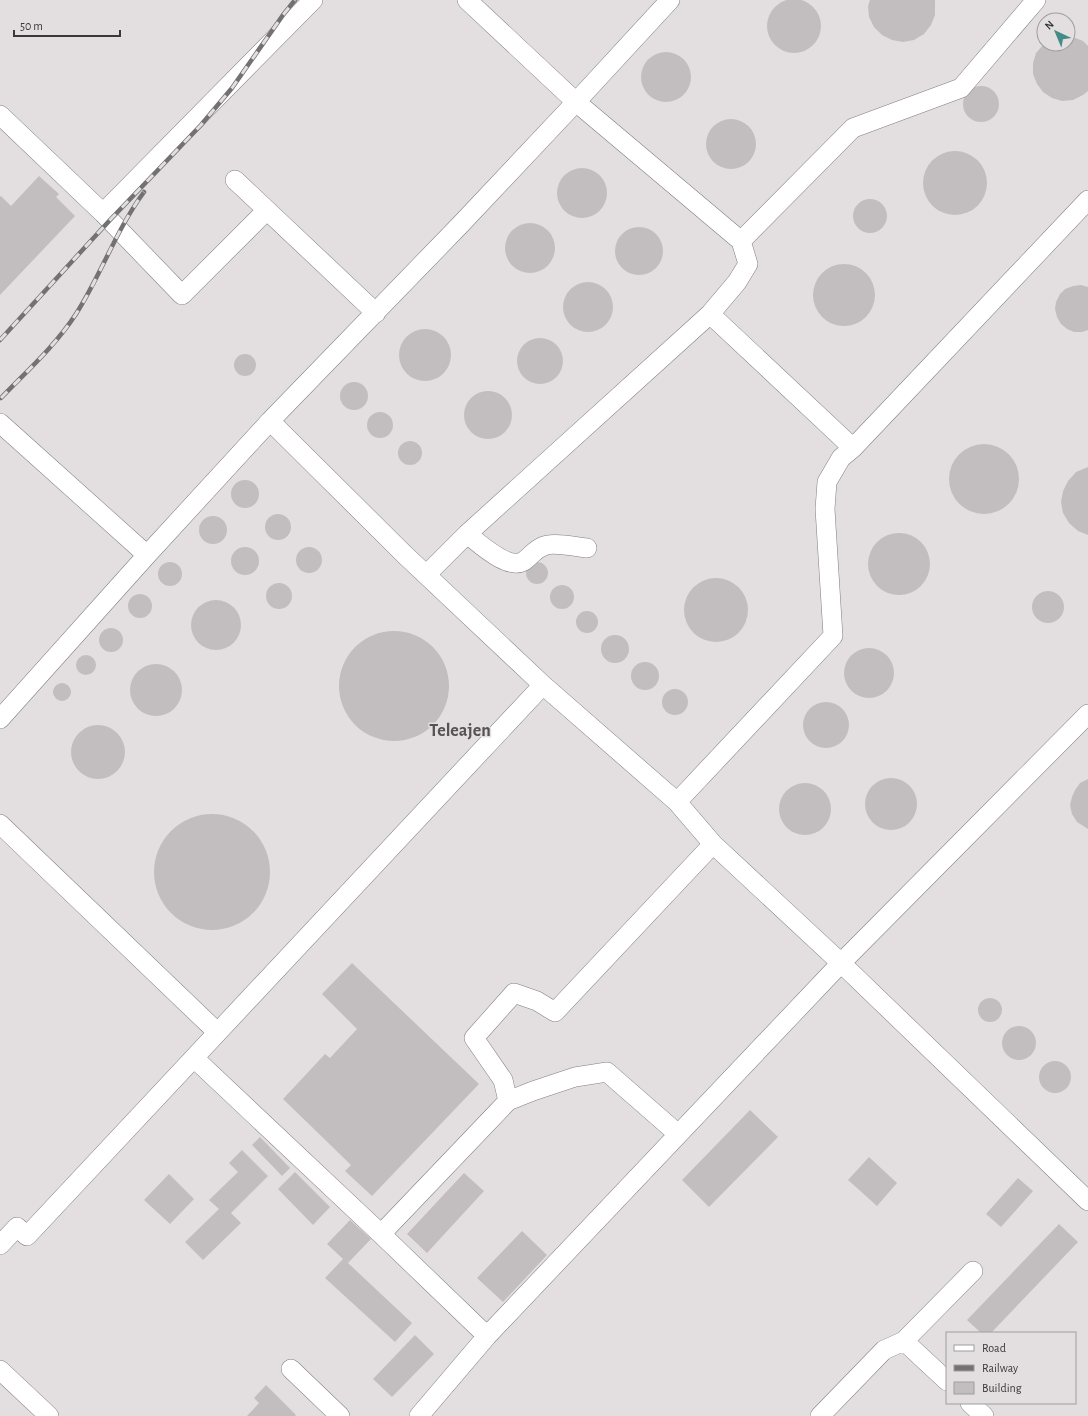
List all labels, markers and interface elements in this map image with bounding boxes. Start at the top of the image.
scale bar [14,12,120,38]
north arrow [1036,12,1076,52]
text: N [1043,19,1056,32]
text: 50 m [20,20,43,32]
district label: Teleajen [429,722,491,740]
legend [946,1332,1076,1404]
text: Road [982,1342,1006,1354]
text: Railway [982,1362,1018,1375]
text: Building [982,1382,1022,1394]

